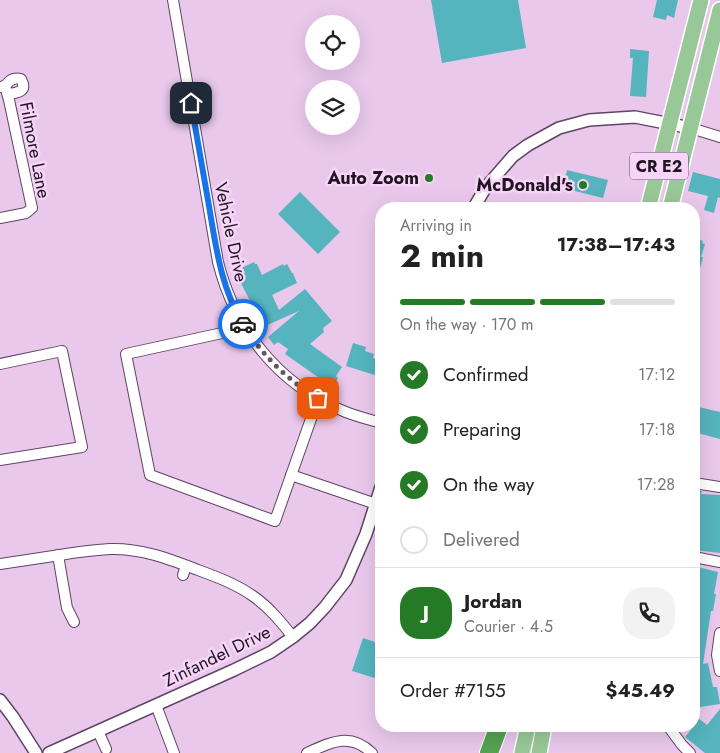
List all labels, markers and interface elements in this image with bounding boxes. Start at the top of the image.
map controls [305,15,360,135]
button: locate [305,15,360,70]
button: layers [305,80,360,135]
pin [170,82,212,124]
icon: home [177,89,205,117]
street label: Filmore Lane [13,100,57,200]
road number: CR E2 [630,153,688,180]
place label: Auto Zoom [326,165,419,191]
marker: Auto Zoom [423,172,435,184]
place label: McDonald's [476,172,573,198]
marker: McDonald's [577,179,589,191]
street label: Vehicle Drive [208,180,254,284]
text: Arriving in [400,214,472,237]
text: 17:38–17:43 [557,231,675,258]
text: 2 min [400,233,484,279]
courier [218,299,268,349]
icon: car [229,310,257,338]
text: On the way · 170 m [400,313,534,336]
icon: check [400,361,428,389]
text: Confirmed [443,361,529,388]
text: 17:12 [638,363,675,386]
pin [297,377,339,419]
icon: bag [304,384,332,412]
icon: check [400,416,428,444]
text: Preparing [443,416,521,443]
text: 17:18 [639,418,675,441]
icon: check [400,471,428,499]
text: On the way [443,471,534,498]
text: 17:28 [637,473,675,496]
text: Delivered [443,526,520,553]
button: phone [623,587,675,639]
text: Jordan [464,588,522,615]
text: J [423,599,429,626]
text: Courier · 4.5 [464,615,553,638]
street label: Zinfandel Drive [159,619,275,693]
text: Order #7155 [400,677,506,704]
text: $45.49 [606,677,675,704]

